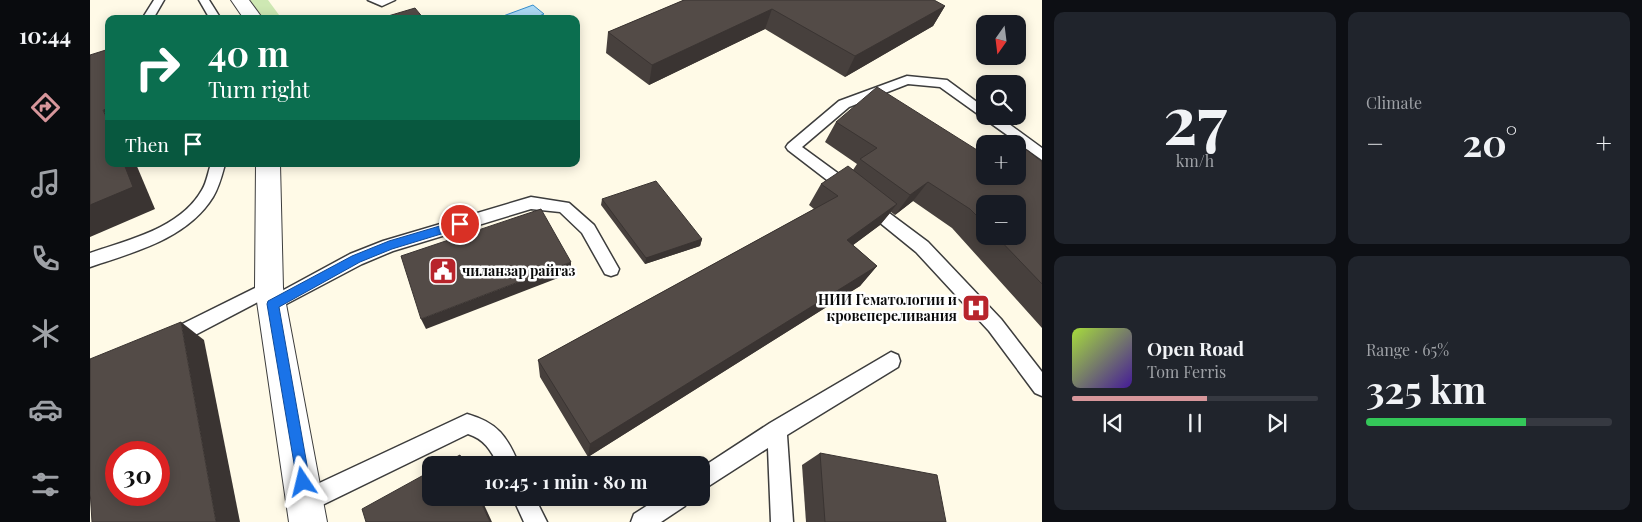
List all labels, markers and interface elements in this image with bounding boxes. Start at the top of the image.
north arrow [976,15,1026,65]
map controls [976,15,1026,245]
text: 10:44 [19,20,71,50]
text: 40 m [208,29,289,76]
icon: right [125,35,190,100]
text: Turn right [208,74,310,104]
text: 27 [1163,74,1227,160]
button: search [976,75,1026,125]
icon: directions [28,90,63,125]
text: Climate [1366,92,1422,113]
text: 20° [1462,116,1517,167]
text: − [1366,124,1384,161]
text: + [1596,124,1612,161]
icon: arrive [179,130,207,158]
text: Then [125,131,169,157]
button: + [976,135,1026,185]
text: km/h [1176,150,1214,171]
icon: music [28,166,63,201]
button: − [976,195,1026,245]
pin [439,203,481,245]
icon: arrive [446,210,474,238]
icon: phone [28,241,63,276]
public building icon: чиланзар райгаз [428,256,458,286]
place label: чиланзар райгаз [462,261,576,280]
place label: НИИ Гематологии и кровепереливания [818,290,957,325]
hospital icon: НИИ Гематологии и кровепереливания [961,293,991,323]
icon: climate [28,316,63,351]
text: Open Road [1147,335,1244,361]
text: Range · 65% [1366,339,1449,360]
text: Tom Ferris [1147,361,1226,382]
text: 325 km [1366,363,1486,414]
icon: car [28,392,63,427]
icon: previous [1099,409,1127,437]
icon: pause [1181,409,1209,437]
icon: next [1263,409,1291,437]
speed limit sign: 30 [105,441,170,506]
position arrow [276,455,328,507]
icon: filters [28,467,63,502]
text: 10:45 · 1 min · 80 m [485,468,647,494]

